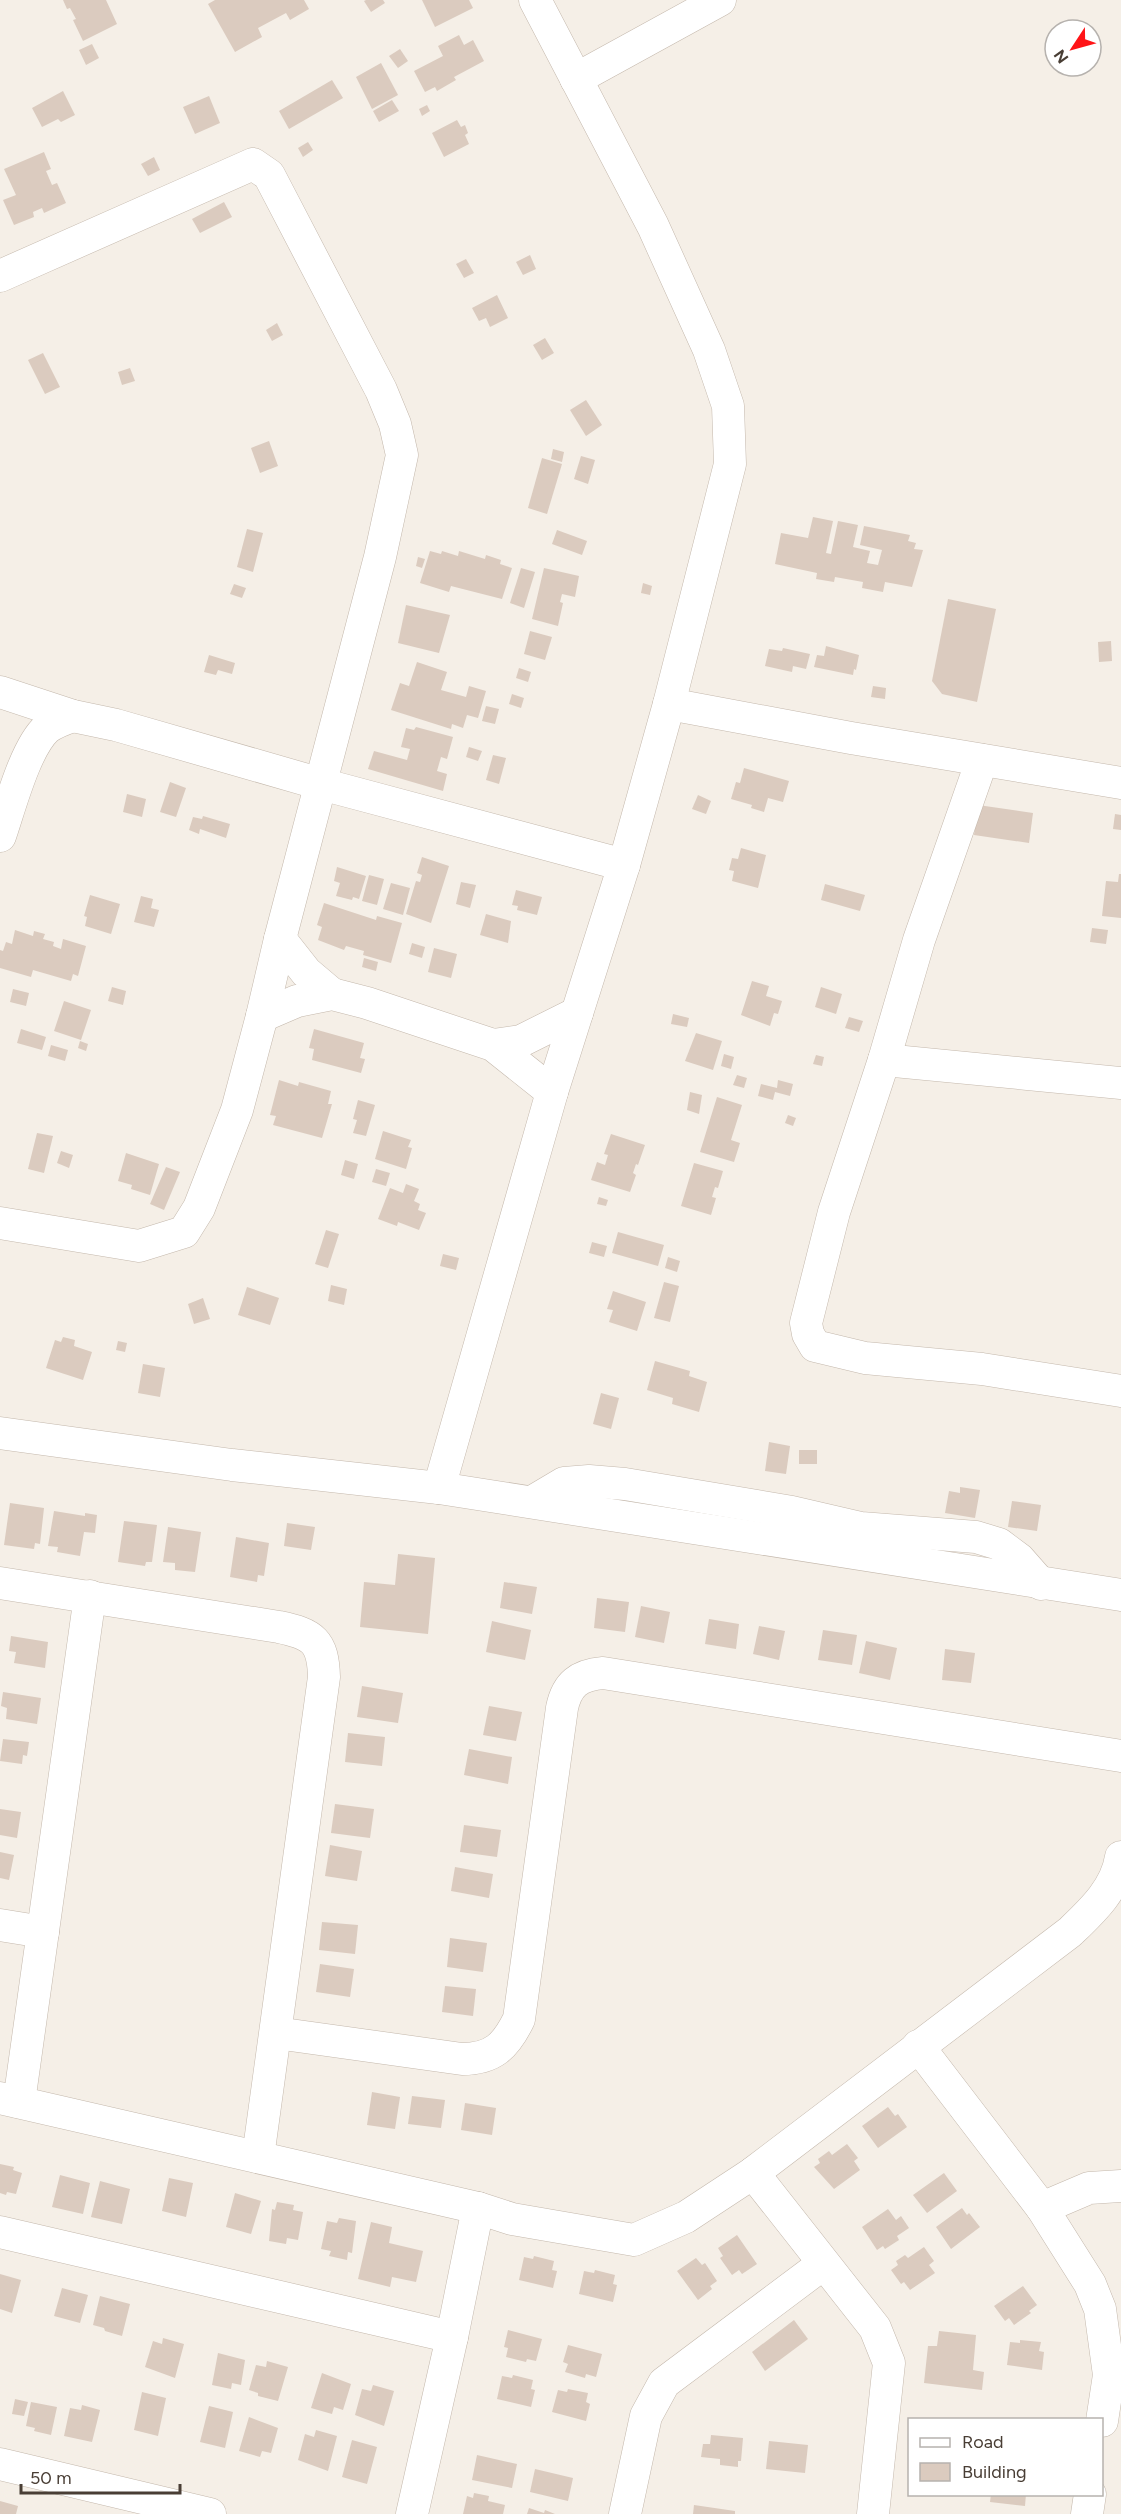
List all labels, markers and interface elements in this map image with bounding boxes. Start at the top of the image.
north arrow [1043,18,1103,78]
text: N [1050,46,1073,67]
legend [908,2418,1103,2496]
text: Road [962,2431,1003,2453]
scale bar [21,2457,180,2495]
text: Building [962,2461,1027,2483]
text: 50 m [30,2467,72,2489]

